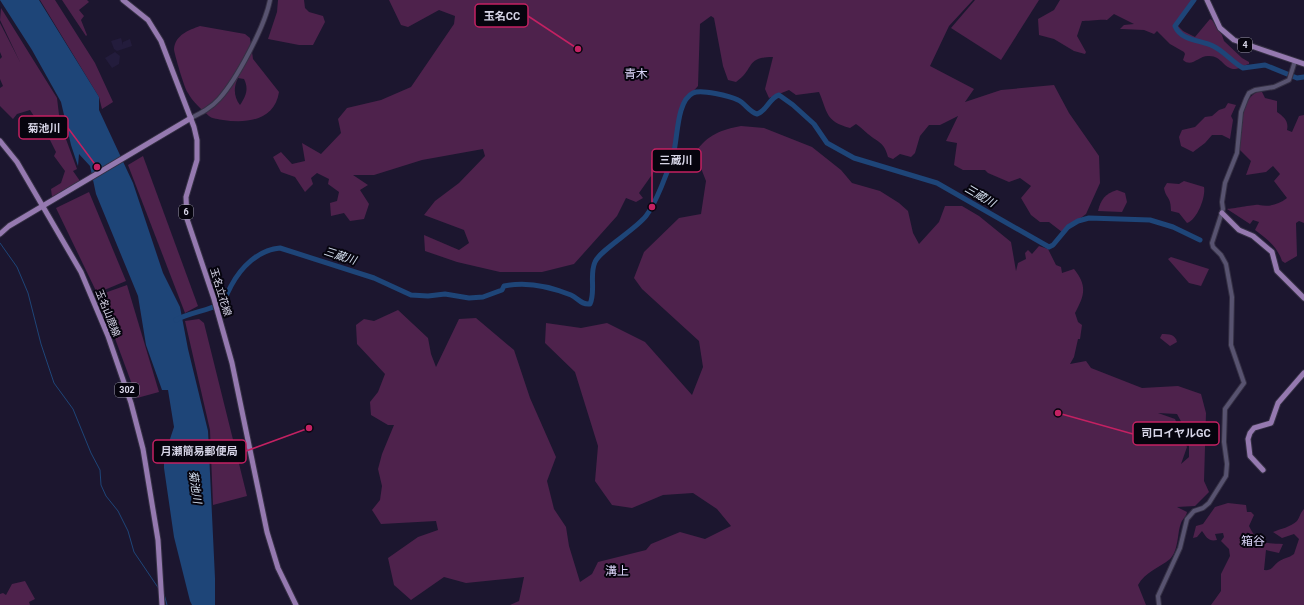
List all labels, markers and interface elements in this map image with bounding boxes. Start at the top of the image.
callout: 玉名CC [475,4,528,27]
text: 玉名CC [484,10,520,23]
road number: 4 [1238,38,1252,52]
district label: 青木 [624,67,648,81]
callout: 菊池川 [19,116,68,139]
text: 菊池川 [28,122,61,135]
callout: 三蔵川 [652,149,701,172]
text: 三蔵川 [660,154,693,167]
water label: 三蔵川 [962,182,998,210]
road number: 6 [179,205,193,219]
water label: 三蔵川 [322,245,359,268]
street label: 玉名立花線 [208,266,234,318]
street label: 玉名山鹿線 [94,288,122,338]
road number: 302 [115,383,139,397]
callout: 司ロイヤルGC [1133,422,1219,445]
text: 司ロイヤルGC [1141,427,1211,440]
callout: 月瀬簡易郵便局 [153,440,246,463]
text: 月瀬簡易郵便局 [161,445,238,458]
water label: 菊池川 [186,470,204,505]
district label: 箱谷 [1241,534,1265,548]
district label: 溝上 [605,564,629,578]

